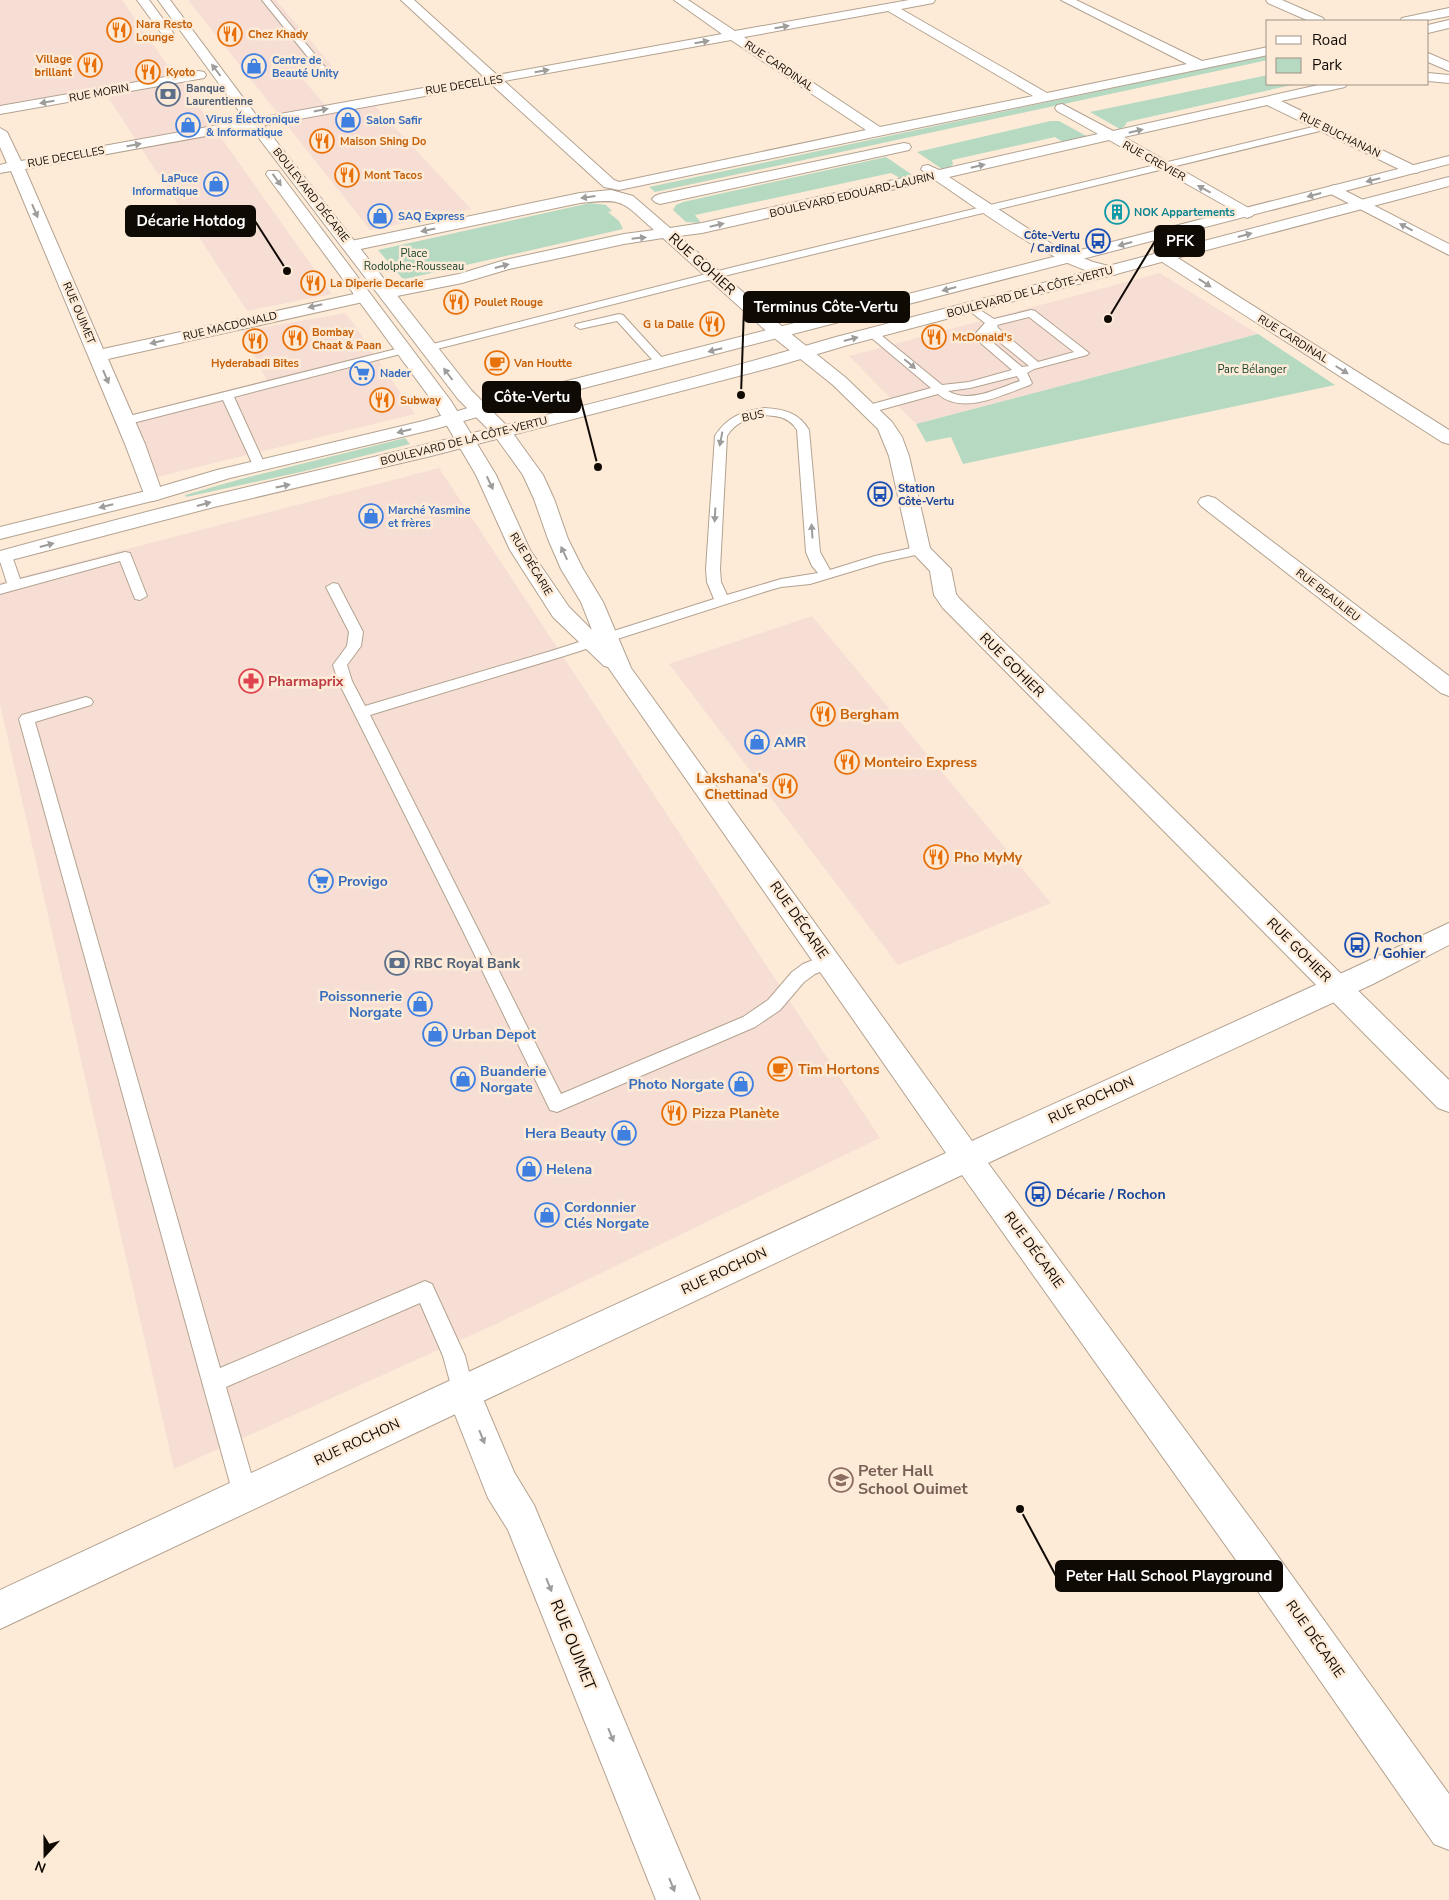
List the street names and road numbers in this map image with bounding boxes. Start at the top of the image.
street label: RUE CARDINAL [742,37,816,95]
street label: RUE DECELLES [424,71,504,99]
street label: RUE MORIN [68,80,130,106]
street label: RUE BUCHANAN [1297,109,1383,161]
street label: RUE CREVIER [1120,138,1189,185]
street label: RUE DECELLES [26,143,106,171]
street label: BOULEVARD DÉCARIE [269,144,353,245]
street label: BOULEVARD EDOUARD-LAURIN [768,169,936,221]
street label: RUE GOHIER [664,229,740,299]
street label: BOULEVARD DE LA CÔTE-VERTU [945,262,1115,321]
street label: RUE OUIMET [59,280,99,347]
street label: RUE MACDONALD [181,308,279,344]
street label: RUE CARDINAL [1255,311,1331,367]
street label: BUS [741,406,766,426]
street label: BOULEVARD DE LA CÔTE-VERTU [379,412,549,469]
street label: RUE DÉCARIE [506,529,557,598]
street label: RUE BEAULIEU [1293,565,1363,625]
street label: RUE GOHIER [976,629,1048,701]
street label: RUE DÉCARIE [765,878,833,962]
street label: RUE GOHIER [1263,914,1335,986]
street label: RUE ROCHON [1045,1072,1137,1128]
street label: RUE DÉCARIE [1000,1208,1068,1292]
street label: RUE ROCHON [678,1243,770,1299]
street label: RUE ROCHON [311,1414,403,1470]
street label: RUE OUIMET [545,1596,601,1694]
street label: RUE DÉCARIE [1281,1597,1349,1681]

